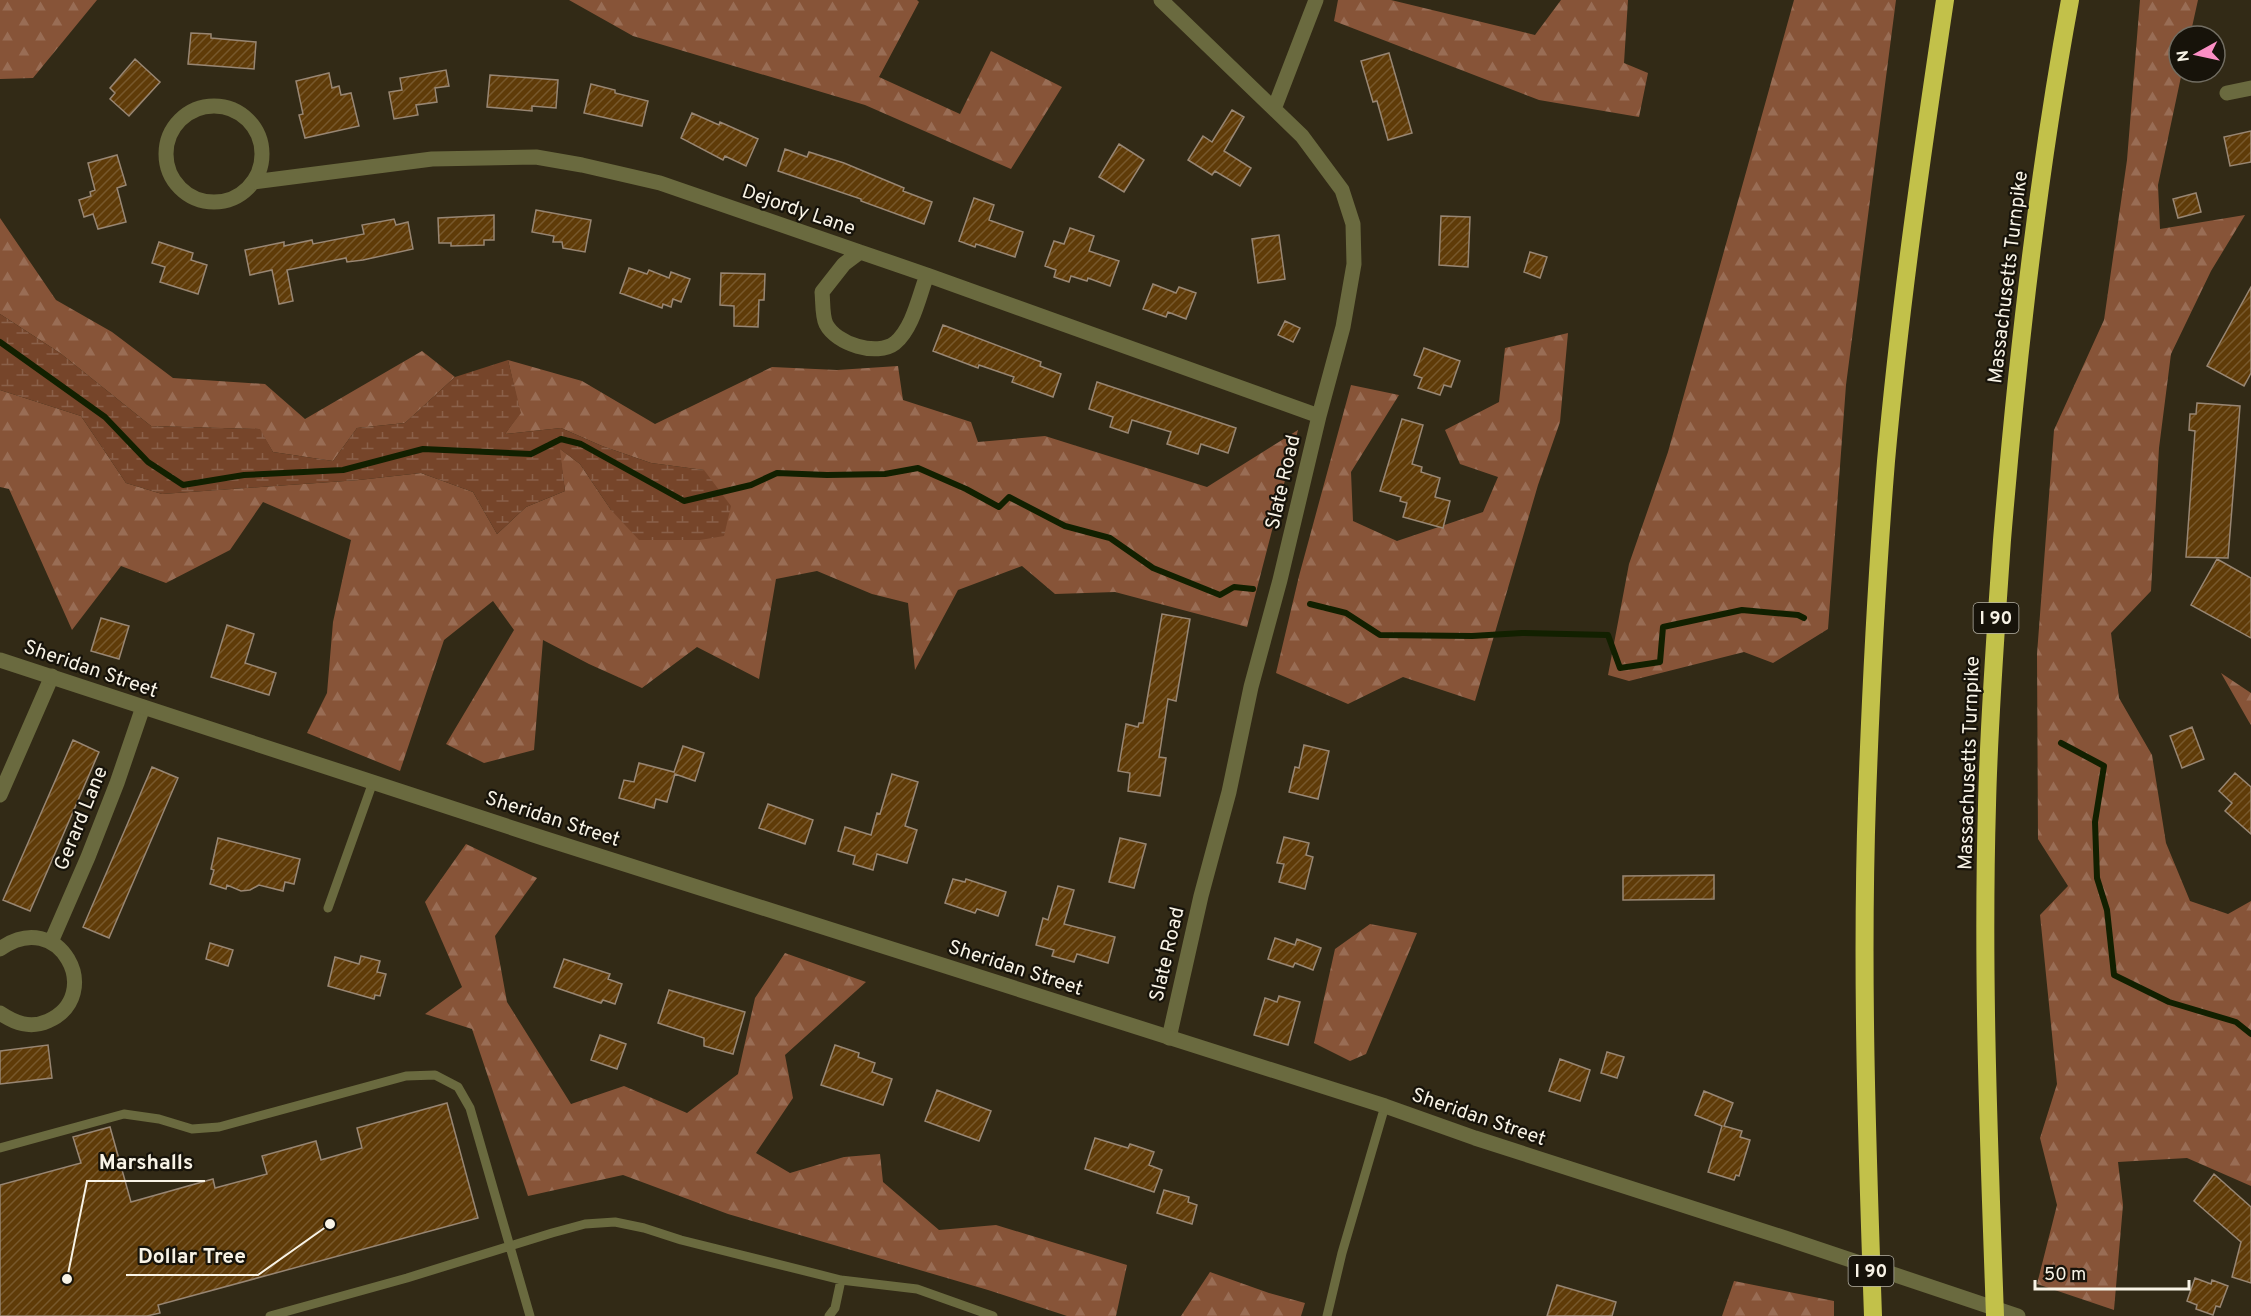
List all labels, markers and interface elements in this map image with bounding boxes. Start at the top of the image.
north arrow [2167,24,2227,84]
text: N [2173,49,2195,63]
street label: Massachusetts Turnpike [1983,169,2035,385]
street label: Dejordy Lane [738,179,859,242]
street label: Slate Road [1260,432,1307,532]
road number: I 90 [1974,603,2018,633]
street label: Sheridan Street [20,635,161,705]
street label: Massachusetts Turnpike [1953,656,1987,871]
street label: Gerard Lane [49,763,115,875]
street label: Sheridan Street [482,786,623,854]
street label: Slate Road [1144,904,1191,1004]
street label: Sheridan Street [945,935,1086,1003]
street label: Sheridan Street [1408,1083,1549,1153]
callout: Marshalls [87,1142,205,1181]
text: Marshalls [99,1150,193,1177]
callout: Dollar Tree [126,1236,258,1275]
text: Dollar Tree [138,1244,246,1271]
scale bar [2035,1253,2190,1291]
road number: I 90 [1848,1256,1894,1286]
text: 50 m [2044,1264,2086,1287]

